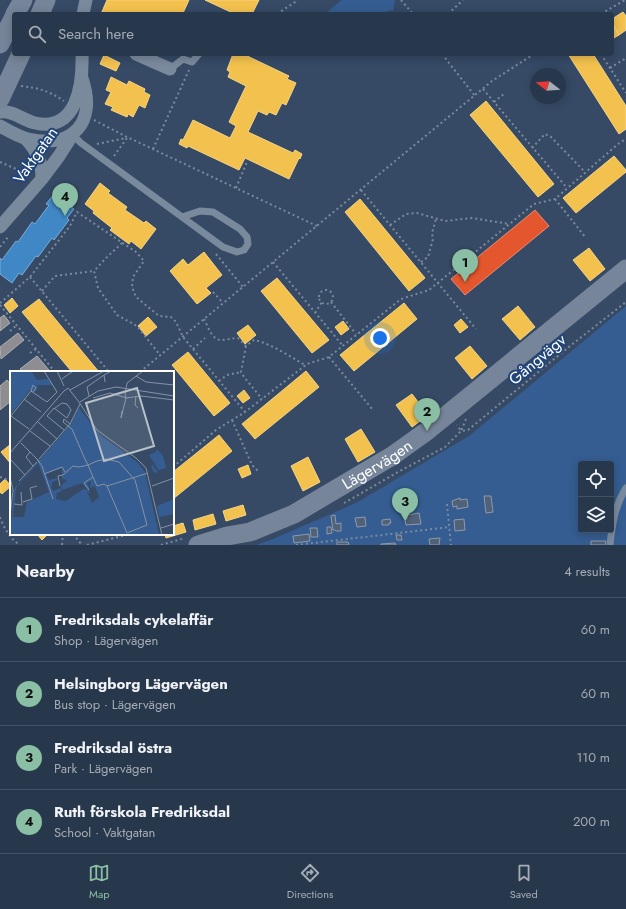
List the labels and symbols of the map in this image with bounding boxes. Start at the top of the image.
north arrow [530,68,566,104]
street label: Vaktgatan [8,122,63,188]
pin: 4 [52,183,78,216]
pin: 1 [452,249,478,282]
your location [370,328,390,348]
street label: Gångvägv [504,328,572,390]
inset map [10,371,174,535]
pin: 2 [414,398,440,431]
street label: Lägervägen [338,434,417,495]
pin: 3 [392,488,418,521]

